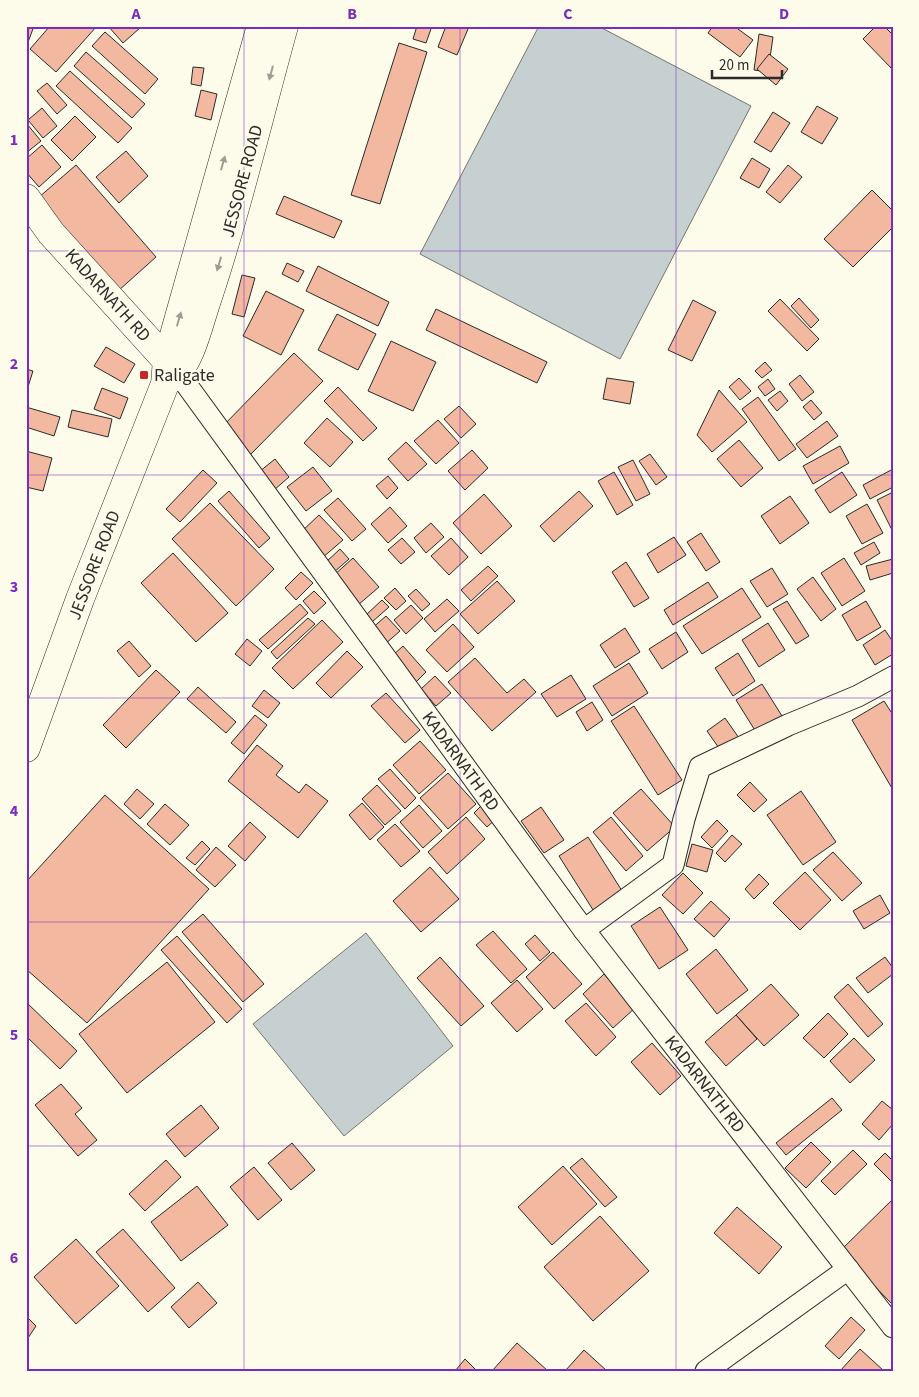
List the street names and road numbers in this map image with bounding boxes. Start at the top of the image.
street label: JESSORE ROAD [215,122,269,240]
street label: KADARNATH RD [59,243,156,347]
street label: JESSORE ROAD [62,507,127,623]
street label: KADARNATH RD [416,706,505,816]
street label: KADARNATH RD [659,1030,751,1138]

